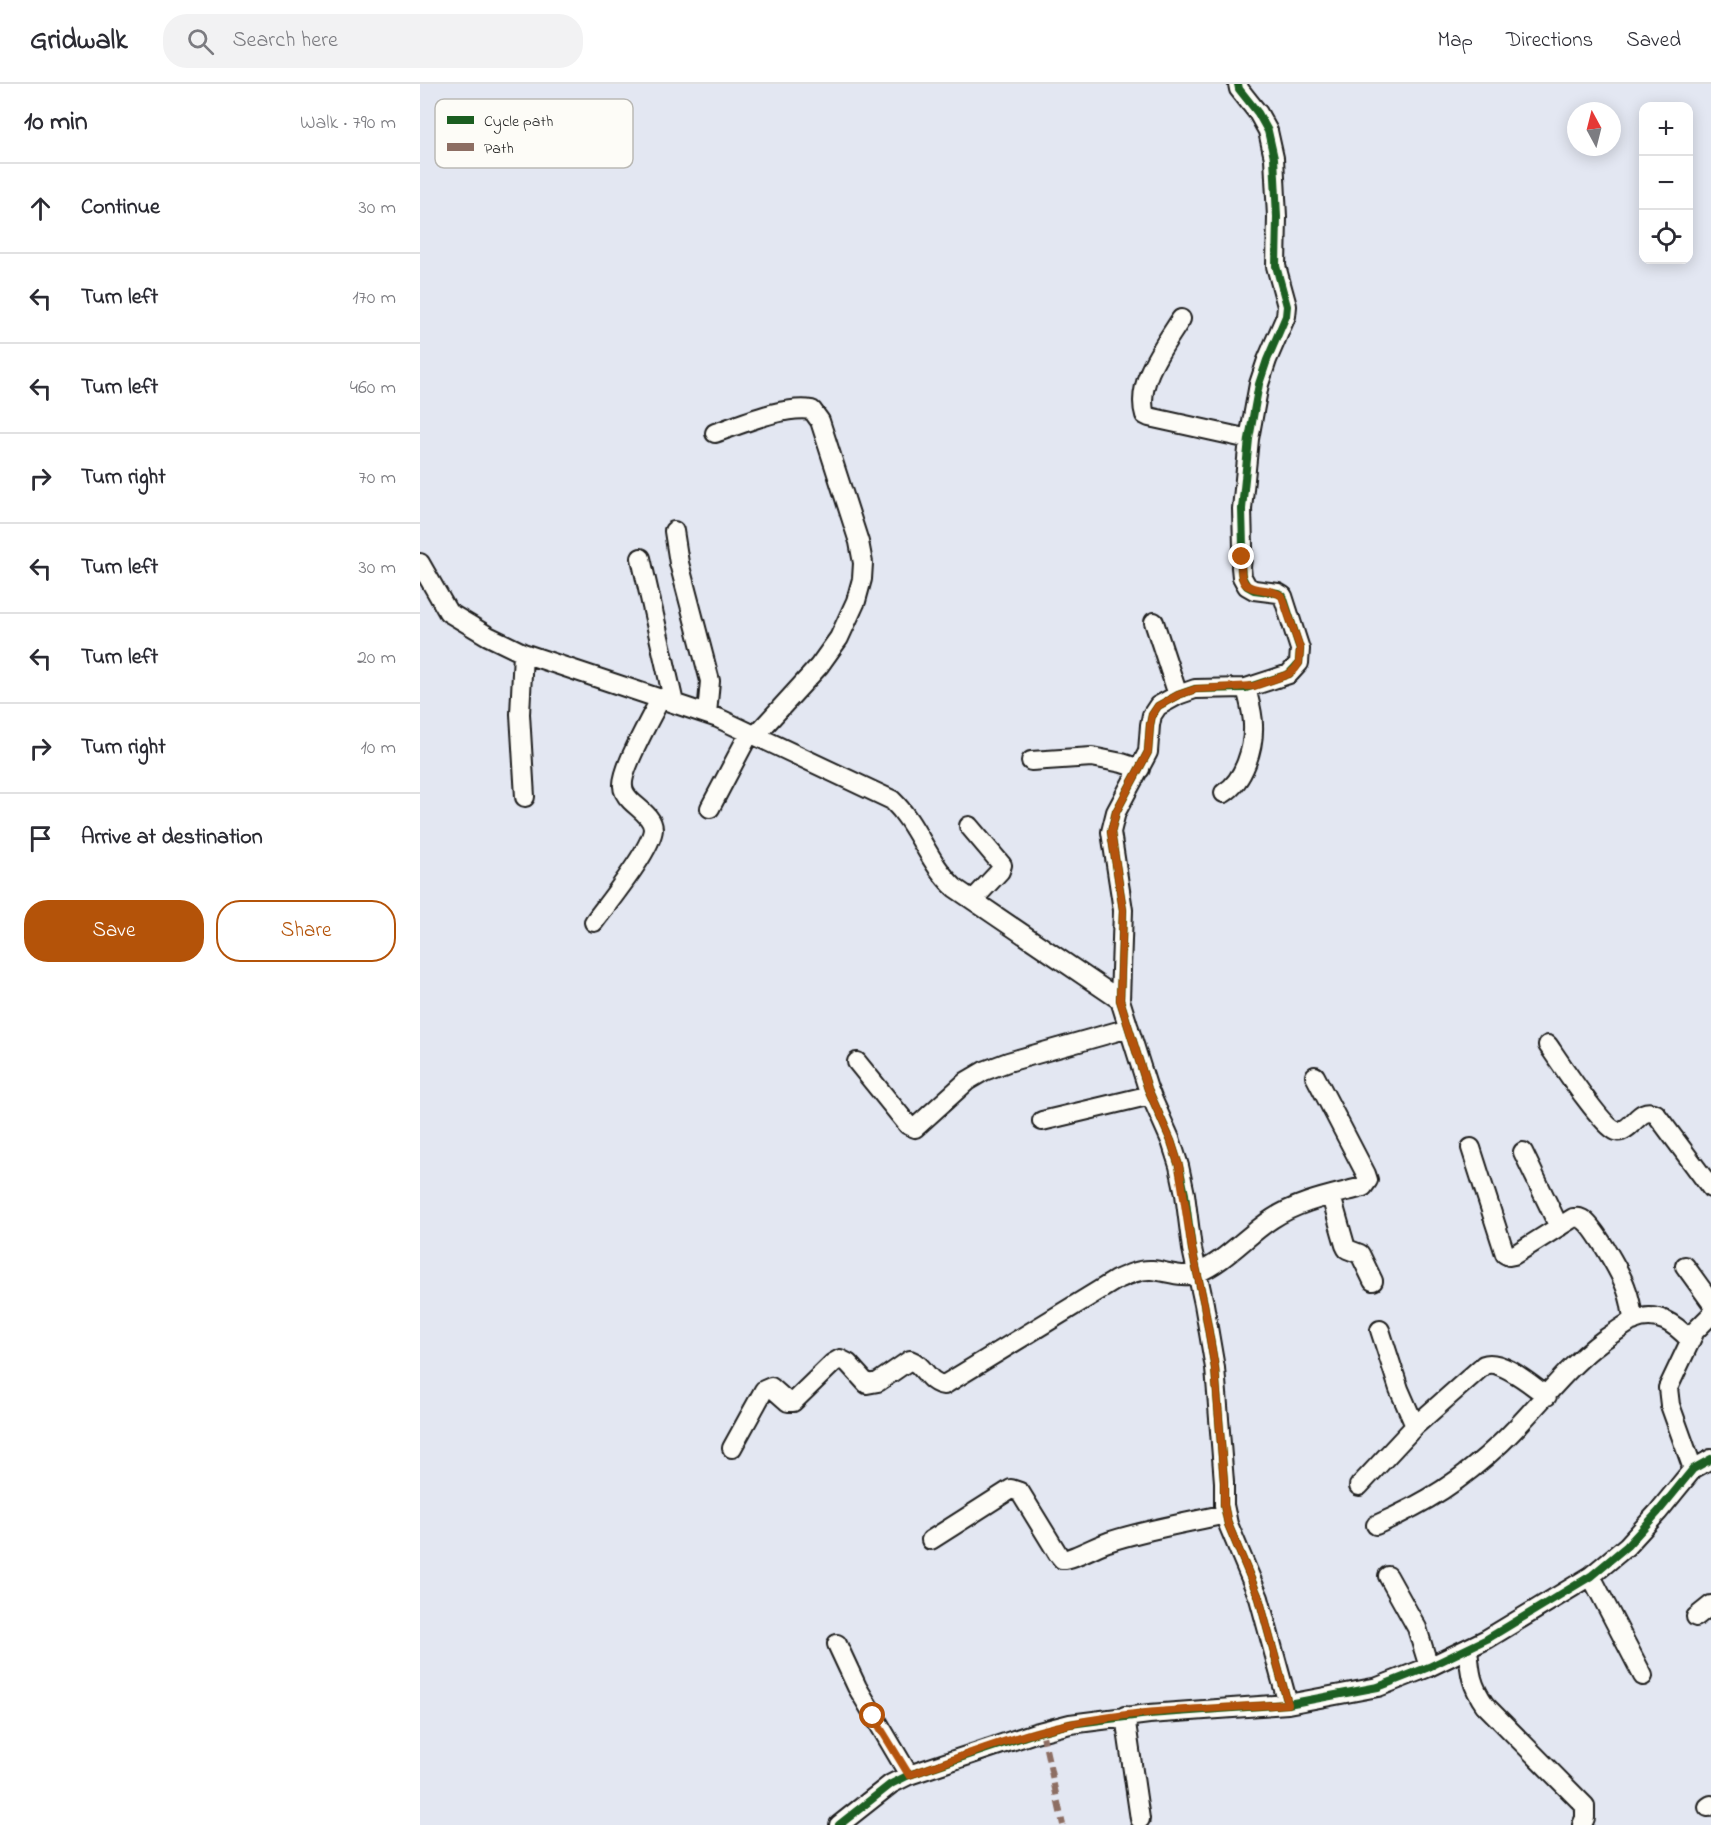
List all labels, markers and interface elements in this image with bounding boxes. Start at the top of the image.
search box [163,14,583,68]
text: Gridwalk [30,21,127,62]
icon: search [184,25,217,58]
text: Search here [232,25,338,57]
text: Map [1437,26,1473,56]
text: Directions [1506,26,1593,56]
text: Saved [1626,26,1681,56]
legend [435,99,633,168]
north arrow [1567,102,1621,156]
map controls [1639,102,1693,264]
button: + [1639,102,1693,156]
text: 10 min [24,104,88,142]
text: Walk · 790 m [300,109,396,138]
text: Cycle path [484,110,553,134]
text: Path [484,137,514,161]
button: − [1639,156,1693,210]
icon: ahead [24,192,57,225]
text: Continue [81,192,160,224]
text: 30 m [359,194,396,223]
button: locate [1639,210,1693,264]
icon: left [24,282,57,315]
text: Turn left [81,282,158,314]
text: 170 m [352,284,396,313]
icon: left [24,372,57,405]
text: Turn left [81,372,158,404]
text: 460 m [350,374,396,403]
icon: right [24,462,57,495]
text: Turn right [81,462,166,494]
text: 70 m [359,464,396,493]
route end [1228,543,1254,569]
icon: left [24,552,57,585]
text: Turn left [81,552,158,584]
text: 30 m [359,554,396,583]
icon: left [24,642,57,675]
text: Turn left [81,642,158,674]
text: 20 m [357,644,396,673]
icon: right [24,732,57,765]
text: Turn right [81,732,166,764]
text: 10 m [360,734,396,763]
icon: arrive [24,822,57,855]
text: Arrive at destination [81,822,263,854]
button: Save [24,900,204,962]
button: Share [216,900,396,962]
route start [859,1702,885,1728]

